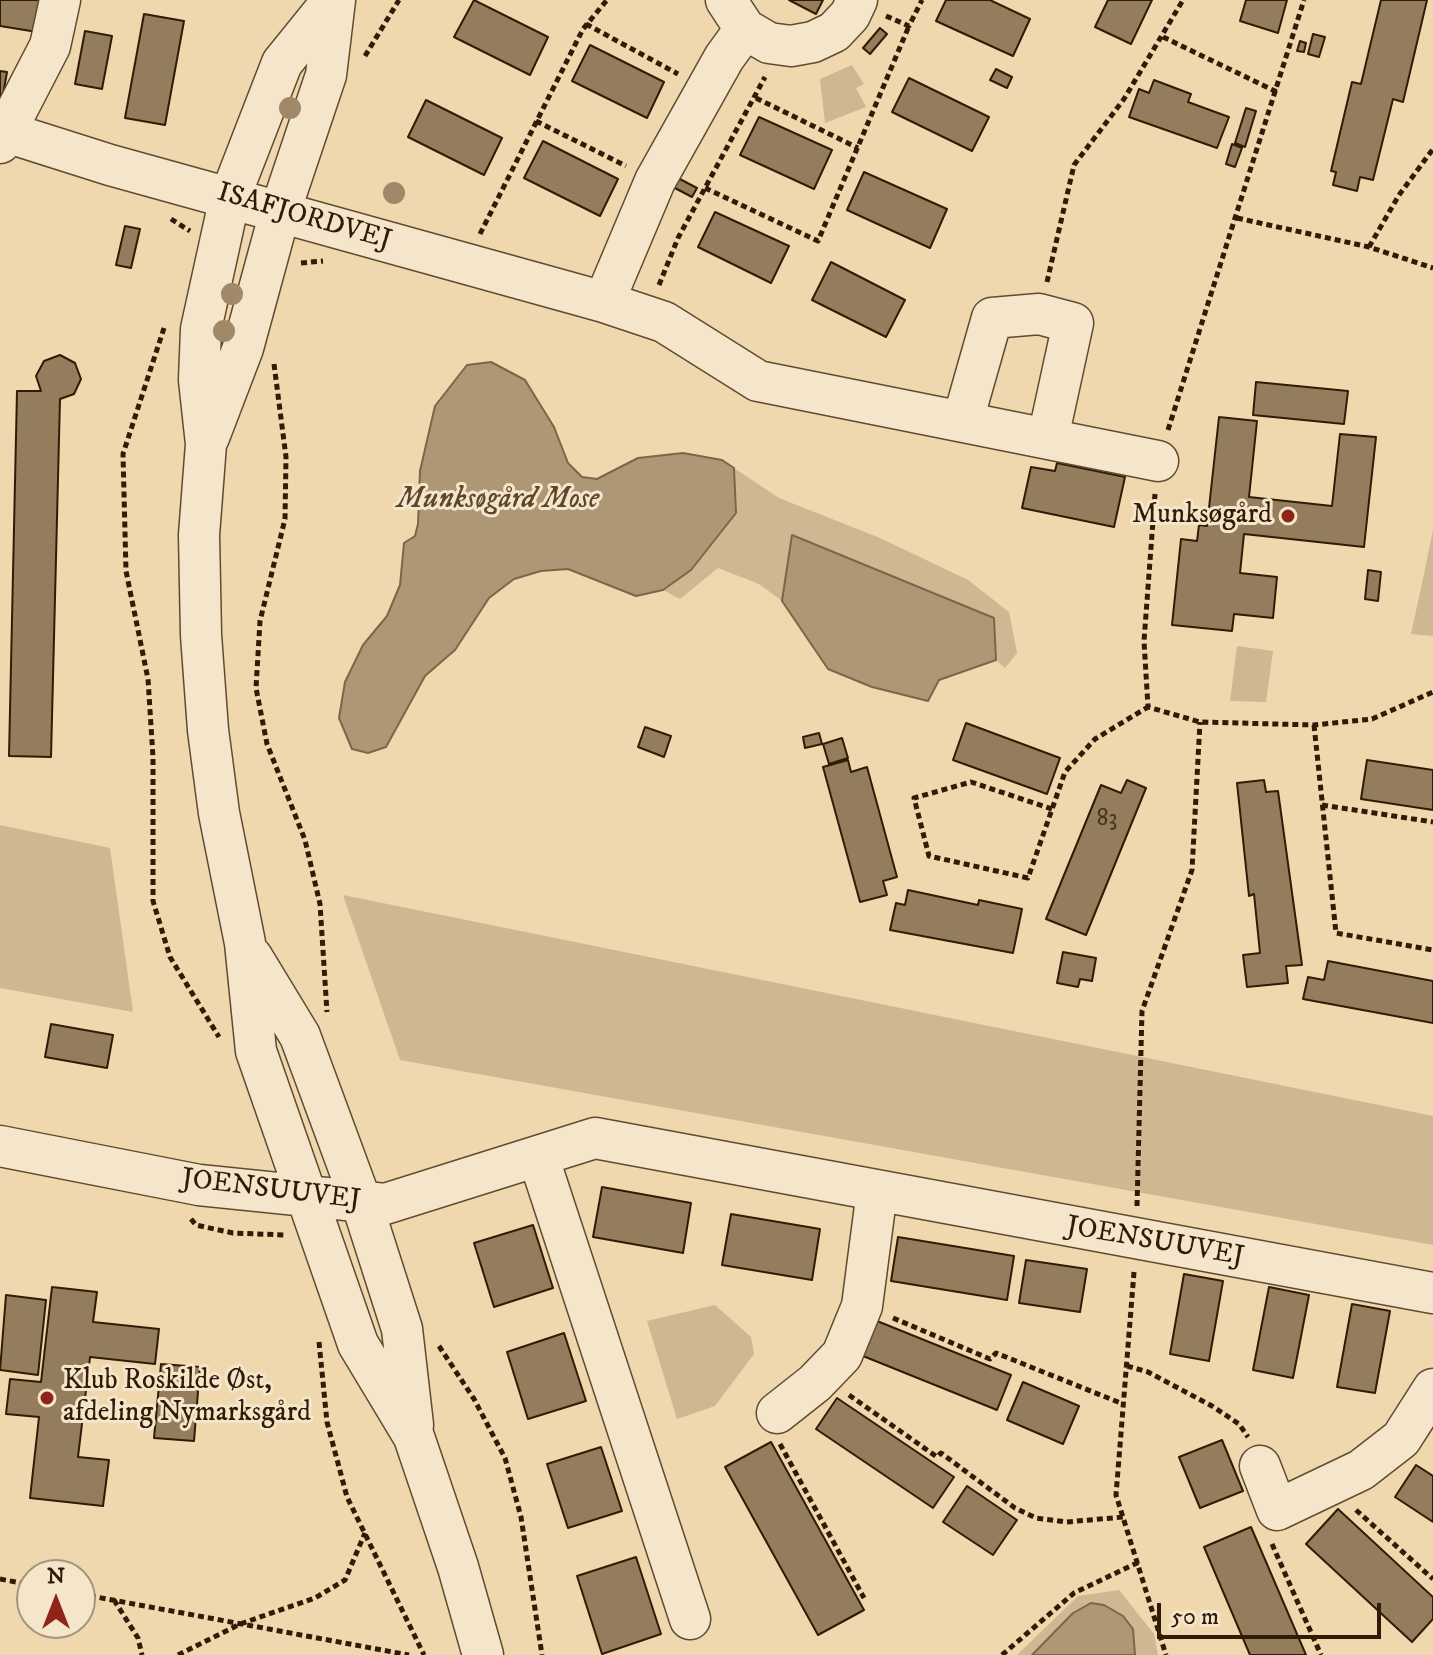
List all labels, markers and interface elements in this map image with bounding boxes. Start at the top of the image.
street label: ISAFJORDVEJ [213,177,395,259]
water label: Munksøgård Mose [397,483,599,519]
place label: Munksøgård [1132,499,1272,533]
marker: Munksøgård [1279,507,1297,525]
house number: 83 [1097,806,1117,834]
street label: JOENSUUVEJ [180,1163,362,1219]
street label: JOENSUUVEJ [1063,1211,1247,1275]
place label: Klub Roskilde Øst, afdeling Nymarksgård [63,1365,311,1431]
marker: Klub Roskilde Øst, afdeling Nymarksgård [38,1389,56,1407]
north arrow [16,1559,96,1639]
text: N [47,1563,65,1590]
scale bar [1161,1587,1385,1637]
text: 50 m [1171,1602,1219,1632]

